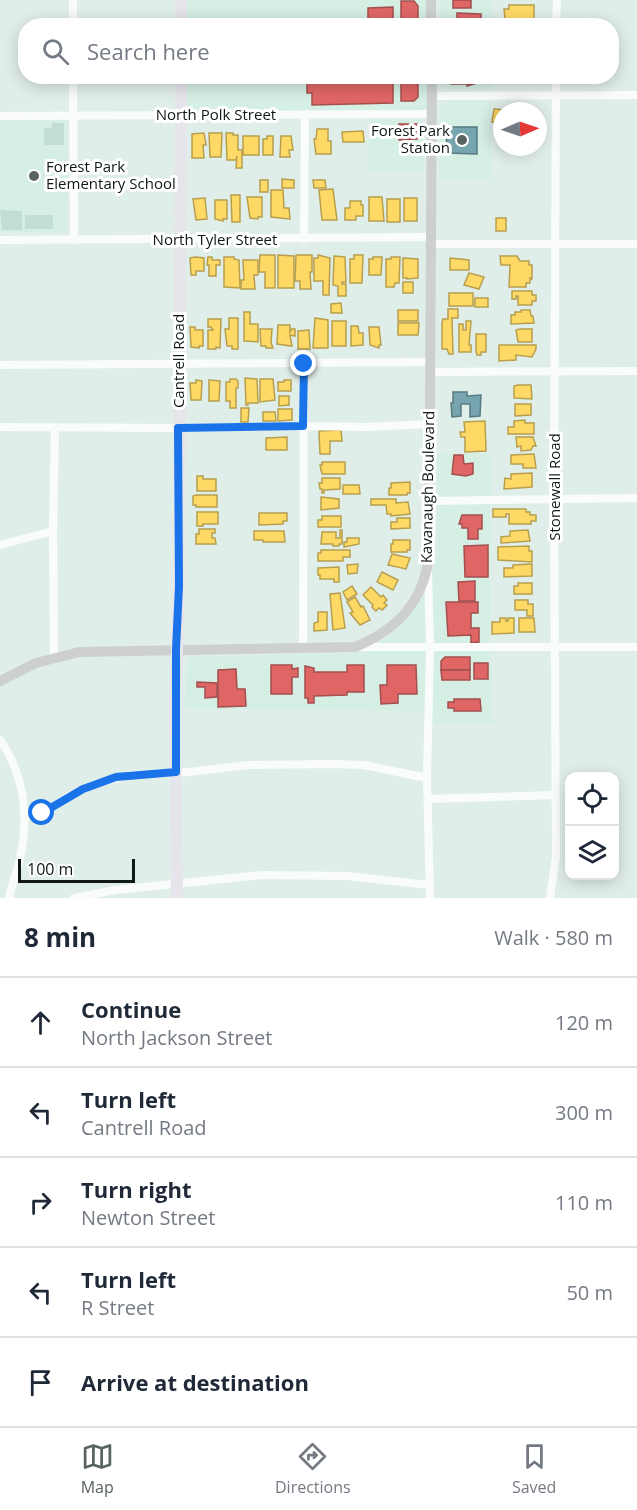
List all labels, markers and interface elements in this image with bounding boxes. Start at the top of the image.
search box [18,18,619,84]
icon: search [39,35,72,68]
text: Search here [87,36,210,66]
north arrow [493,102,547,156]
street label: North Polk Street [156,104,276,124]
place label: Forest Park Station [371,120,450,157]
marker: Forest Park Station [455,133,469,147]
place label: Forest Park Elementary School [46,156,176,193]
marker: Forest Park Elementary School [27,169,41,183]
street label: North Tyler Street [153,229,277,249]
street label: Cantrell Road [168,314,188,408]
route end [290,350,316,376]
street label: Kavanaugh Boulevard [416,411,438,563]
street label: Stonewall Road [544,433,564,541]
map controls [565,772,619,880]
button: locate [565,772,619,826]
route start [28,799,54,825]
button: layers [565,826,619,880]
scale bar [18,856,135,884]
text: 100 m [27,858,73,880]
text: 8 min [24,919,96,955]
text: Walk · 580 m [494,924,613,951]
text: Continue [81,994,181,1024]
icon: ahead [24,1006,57,1039]
text: 120 m [555,1009,613,1036]
text: North Jackson Street [81,1024,272,1051]
text: Turn left [81,1084,176,1114]
icon: left [24,1096,57,1129]
text: 300 m [555,1099,613,1126]
text: Cantrell Road [81,1114,207,1141]
text: Turn right [81,1174,192,1204]
icon: right [24,1186,57,1219]
text: 110 m [555,1189,613,1216]
text: Newton Street [81,1204,215,1231]
text: Turn left [81,1264,176,1294]
icon: left [24,1276,57,1309]
text: 50 m [566,1279,613,1306]
text: R Street [81,1294,154,1321]
icon: arrive [24,1366,57,1399]
text: Arrive at destination [81,1367,309,1397]
tab: Map [81,1440,114,1498]
tab: Directions [275,1440,351,1498]
tab: Saved [512,1440,556,1498]

